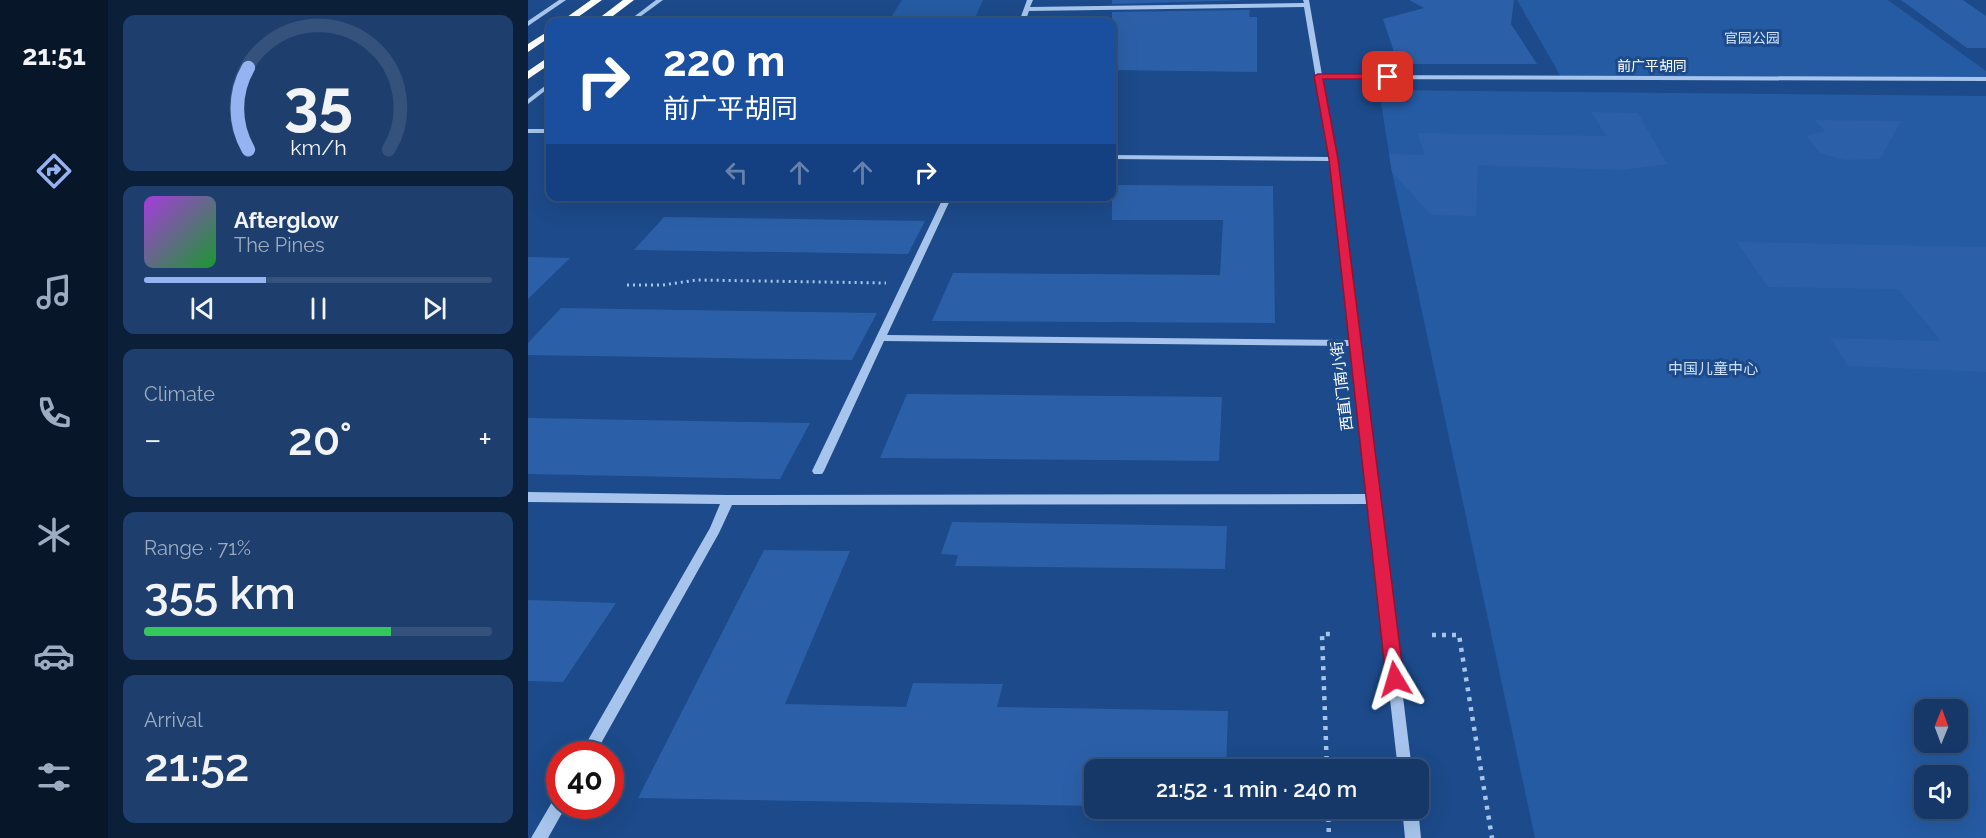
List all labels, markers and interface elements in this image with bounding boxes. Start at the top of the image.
park label: 官园公园 [1724,30,1780,46]
text: 220 m [663,37,785,86]
text: 21:51 [22,40,86,71]
icon: right [564,42,642,120]
pin [1362,51,1413,102]
street label: 前广平胡同 [1617,58,1687,74]
icon: arrive [1371,60,1404,93]
text: 35 [283,65,353,139]
text: 前广平胡同 [663,93,798,124]
text: km/h [290,135,346,160]
icon: directions [33,150,75,192]
icon: left [720,156,753,189]
icon: ahead [783,156,816,189]
icon: ahead [846,156,879,189]
icon: right [909,156,942,189]
text: Afterglow [234,207,339,233]
text: The Pines [234,233,325,257]
icon: music [33,271,75,313]
icon: previous [186,292,219,325]
icon: pause [302,292,335,325]
icon: next [418,292,451,325]
street label: 西直门南小街 [1328,340,1356,432]
park label: 中国儿童中心 [1668,360,1758,378]
text: Climate [144,382,215,406]
icon: phone [33,392,75,434]
text: 20° [288,413,352,466]
text: − [144,420,162,459]
text: + [478,420,492,459]
icon: climate [33,514,75,556]
text: Range · 71% [144,536,251,560]
text: 355 km [144,567,296,620]
icon: car [33,635,75,677]
position arrow [1363,647,1427,711]
north arrow [1914,699,1968,753]
map controls [1914,699,1968,819]
text: Arrival [144,708,203,732]
text: 21:52 [144,739,249,792]
speed limit sign: 40 [546,741,624,819]
icon: filters [33,756,75,798]
button: sound [1914,765,1968,819]
text: 21:52 · 1 min · 240 m [1156,776,1357,802]

